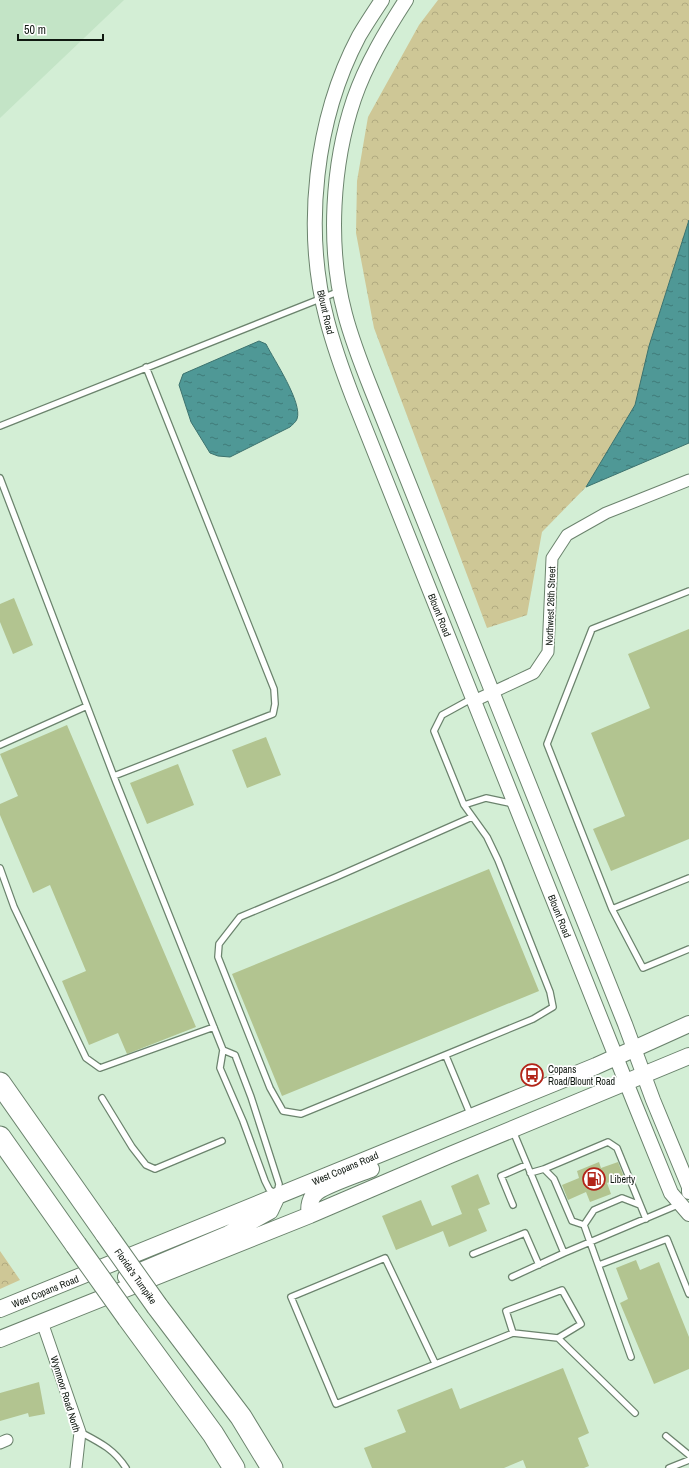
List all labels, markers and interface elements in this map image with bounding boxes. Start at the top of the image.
scale bar [18,16,103,42]
text: 50 m [24,22,46,38]
street label: Blount Road [314,289,337,336]
street label: Northwest 26th Street [543,565,558,646]
street label: Blount Road [425,592,454,639]
street label: Blount Road [545,893,574,940]
bus stop icon: Copans Road/Blount Road [519,1062,545,1088]
place label: Copans Road/Blount Road [548,1063,615,1088]
street label: West Copans Road [310,1149,380,1188]
fuel station icon: Liberty [581,1166,607,1192]
place label: Liberty [610,1173,636,1186]
street label: Florida's Turnpike [112,1246,160,1307]
street label: West Copans Road [10,1272,81,1311]
street label: Wynmoor Road North [48,1354,83,1434]

